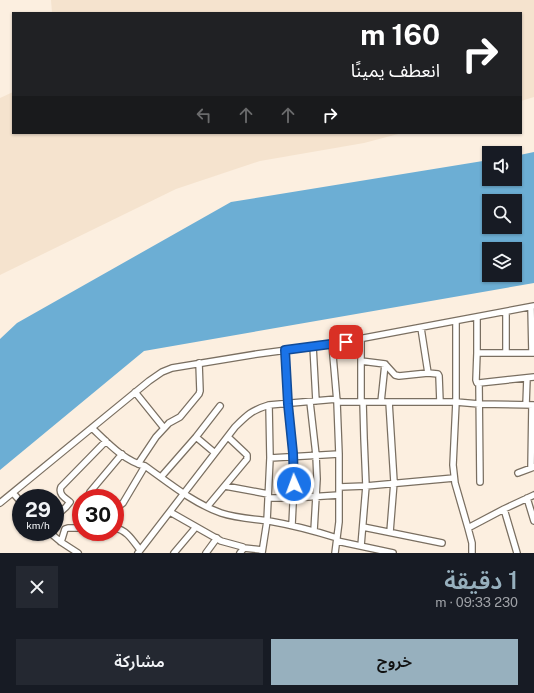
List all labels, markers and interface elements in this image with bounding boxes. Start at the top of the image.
text: 160 m [360,18,440,51]
icon: right [454,28,506,80]
text: انعطف يمينًا [351,60,440,81]
icon: left [193,104,215,126]
icon: ahead [235,104,257,126]
icon: ahead [277,104,299,126]
icon: right [319,104,341,126]
map controls [482,146,522,282]
button: sound [482,146,522,186]
button: search [482,194,522,234]
button: layers [482,242,522,282]
pin [329,325,363,359]
icon: arrive [335,331,357,353]
position arrow [273,463,315,505]
speed limit sign: 30 [72,489,124,541]
text: 29 [25,498,51,522]
text: km/h [26,519,50,531]
button: close [16,566,58,608]
text: 1 دقيقة [444,566,518,594]
text: 230 m · 09:33 [435,595,518,610]
button: مشاركة [16,639,263,685]
button: خروج [271,639,518,685]

